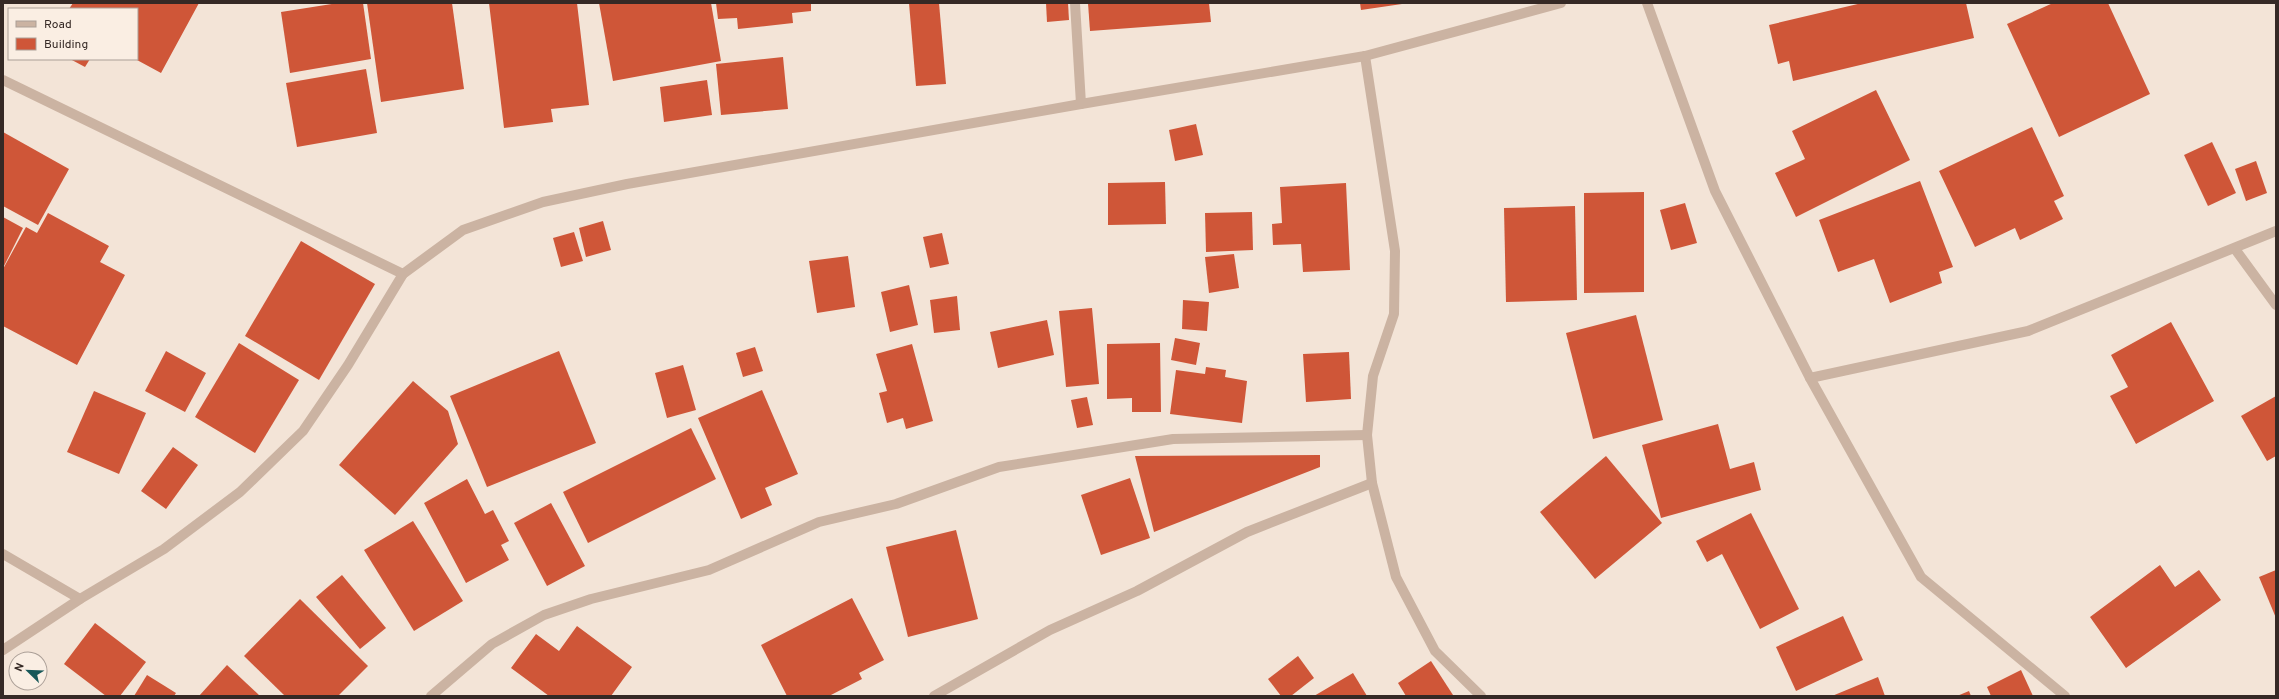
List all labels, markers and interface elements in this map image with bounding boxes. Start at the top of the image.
legend [8,8,138,60]
text: Road [44,17,72,33]
text: Building [44,37,88,53]
north arrow [8,651,48,691]
text: N [12,661,28,674]

